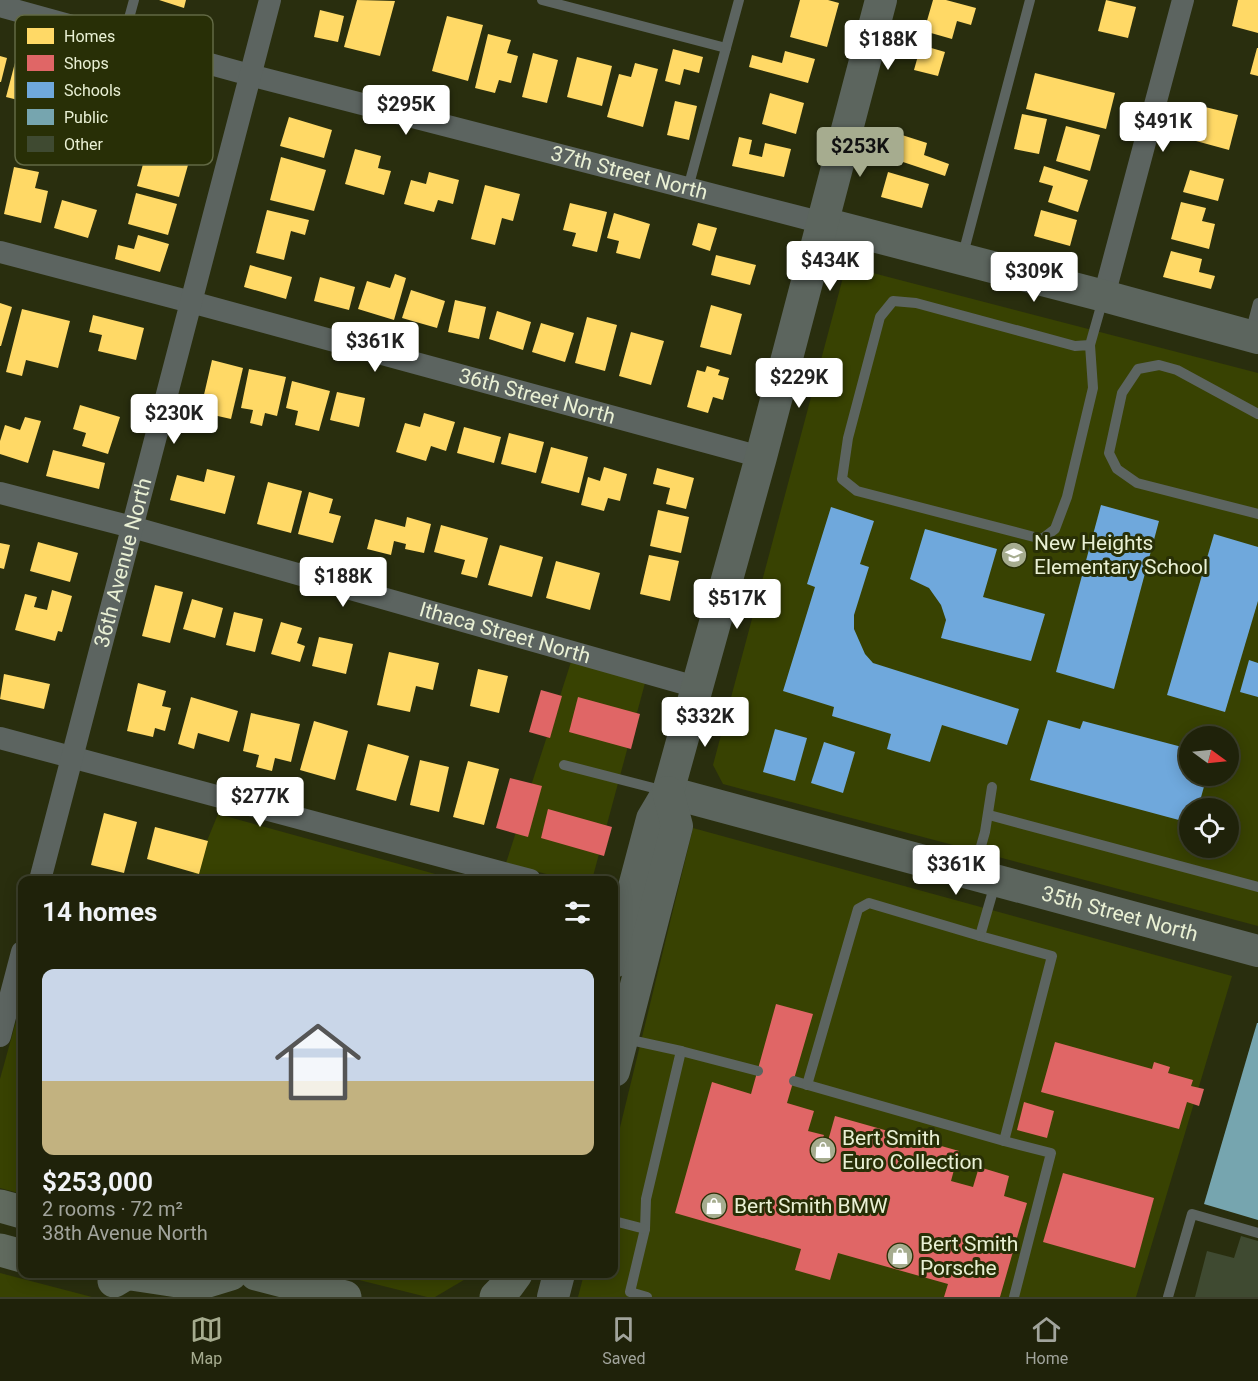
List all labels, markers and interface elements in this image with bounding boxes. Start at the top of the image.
legend [15,15,213,165]
pin: $188K [846,20,930,71]
text: Homes [64,27,115,46]
text: $188K [859,27,917,51]
text: Shops [64,54,109,73]
text: Schools [64,81,121,100]
pin: $295K [364,85,448,136]
text: $295K [377,92,435,116]
pin: $491K [1121,102,1205,153]
text: Public [64,108,108,127]
text: $491K [1134,109,1192,133]
pin: $253K [818,127,902,178]
text: $253K [831,134,889,158]
text: Other [64,135,104,154]
street label: 37th Street North [548,141,710,205]
pin: $434K [788,241,872,292]
text: $434K [801,248,859,272]
pin: $309K [992,252,1076,303]
text: $309K [1005,259,1063,283]
pin: $361K [333,322,417,373]
text: $361K [346,329,404,353]
pin: $229K [757,358,841,409]
street label: 36th Street North [456,363,618,429]
text: $229K [770,365,828,389]
pin: $230K [132,394,216,445]
text: $230K [145,401,203,425]
street label: 36th Avenue North [89,475,157,650]
place label: New Heights Elementary School [1034,531,1208,579]
school or university icon: New Heights Elementary School [999,540,1029,570]
pin: $188K [301,557,385,608]
text: $188K [314,564,372,588]
pin: $517K [695,579,779,630]
text: $517K [708,586,766,610]
street label: Ithaca Street North [417,597,593,669]
pin: $332K [663,697,747,748]
text: $332K [676,704,734,728]
north arrow [1179,726,1239,786]
map controls [1179,726,1239,858]
pin: $277K [218,777,302,828]
text: $277K [231,784,289,808]
button: locate [1179,798,1239,858]
pin: $361K [914,845,998,896]
text: $361K [927,852,985,876]
street label: 35th Street North [1039,881,1201,946]
icon: filters [561,896,594,929]
text: 14 homes [42,897,157,927]
icon: home [264,1008,372,1116]
place label: Bert Smith Euro Collection [842,1126,983,1174]
shop icon: Bert Smith Euro Collection [808,1135,838,1165]
text: $253,000 [42,1167,153,1197]
shop icon: Bert Smith BMW [699,1191,729,1221]
place label: Bert Smith BMW [734,1194,888,1218]
text: 2 rooms · 72 m² [42,1197,183,1221]
text: 38th Avenue North [42,1221,208,1245]
place label: Bert Smith Porsche [920,1232,1018,1280]
shop icon: Bert Smith Porsche [885,1241,915,1271]
tab: Map [190,1313,223,1368]
tab: Saved [602,1313,646,1368]
tab: Home [1025,1313,1068,1368]

